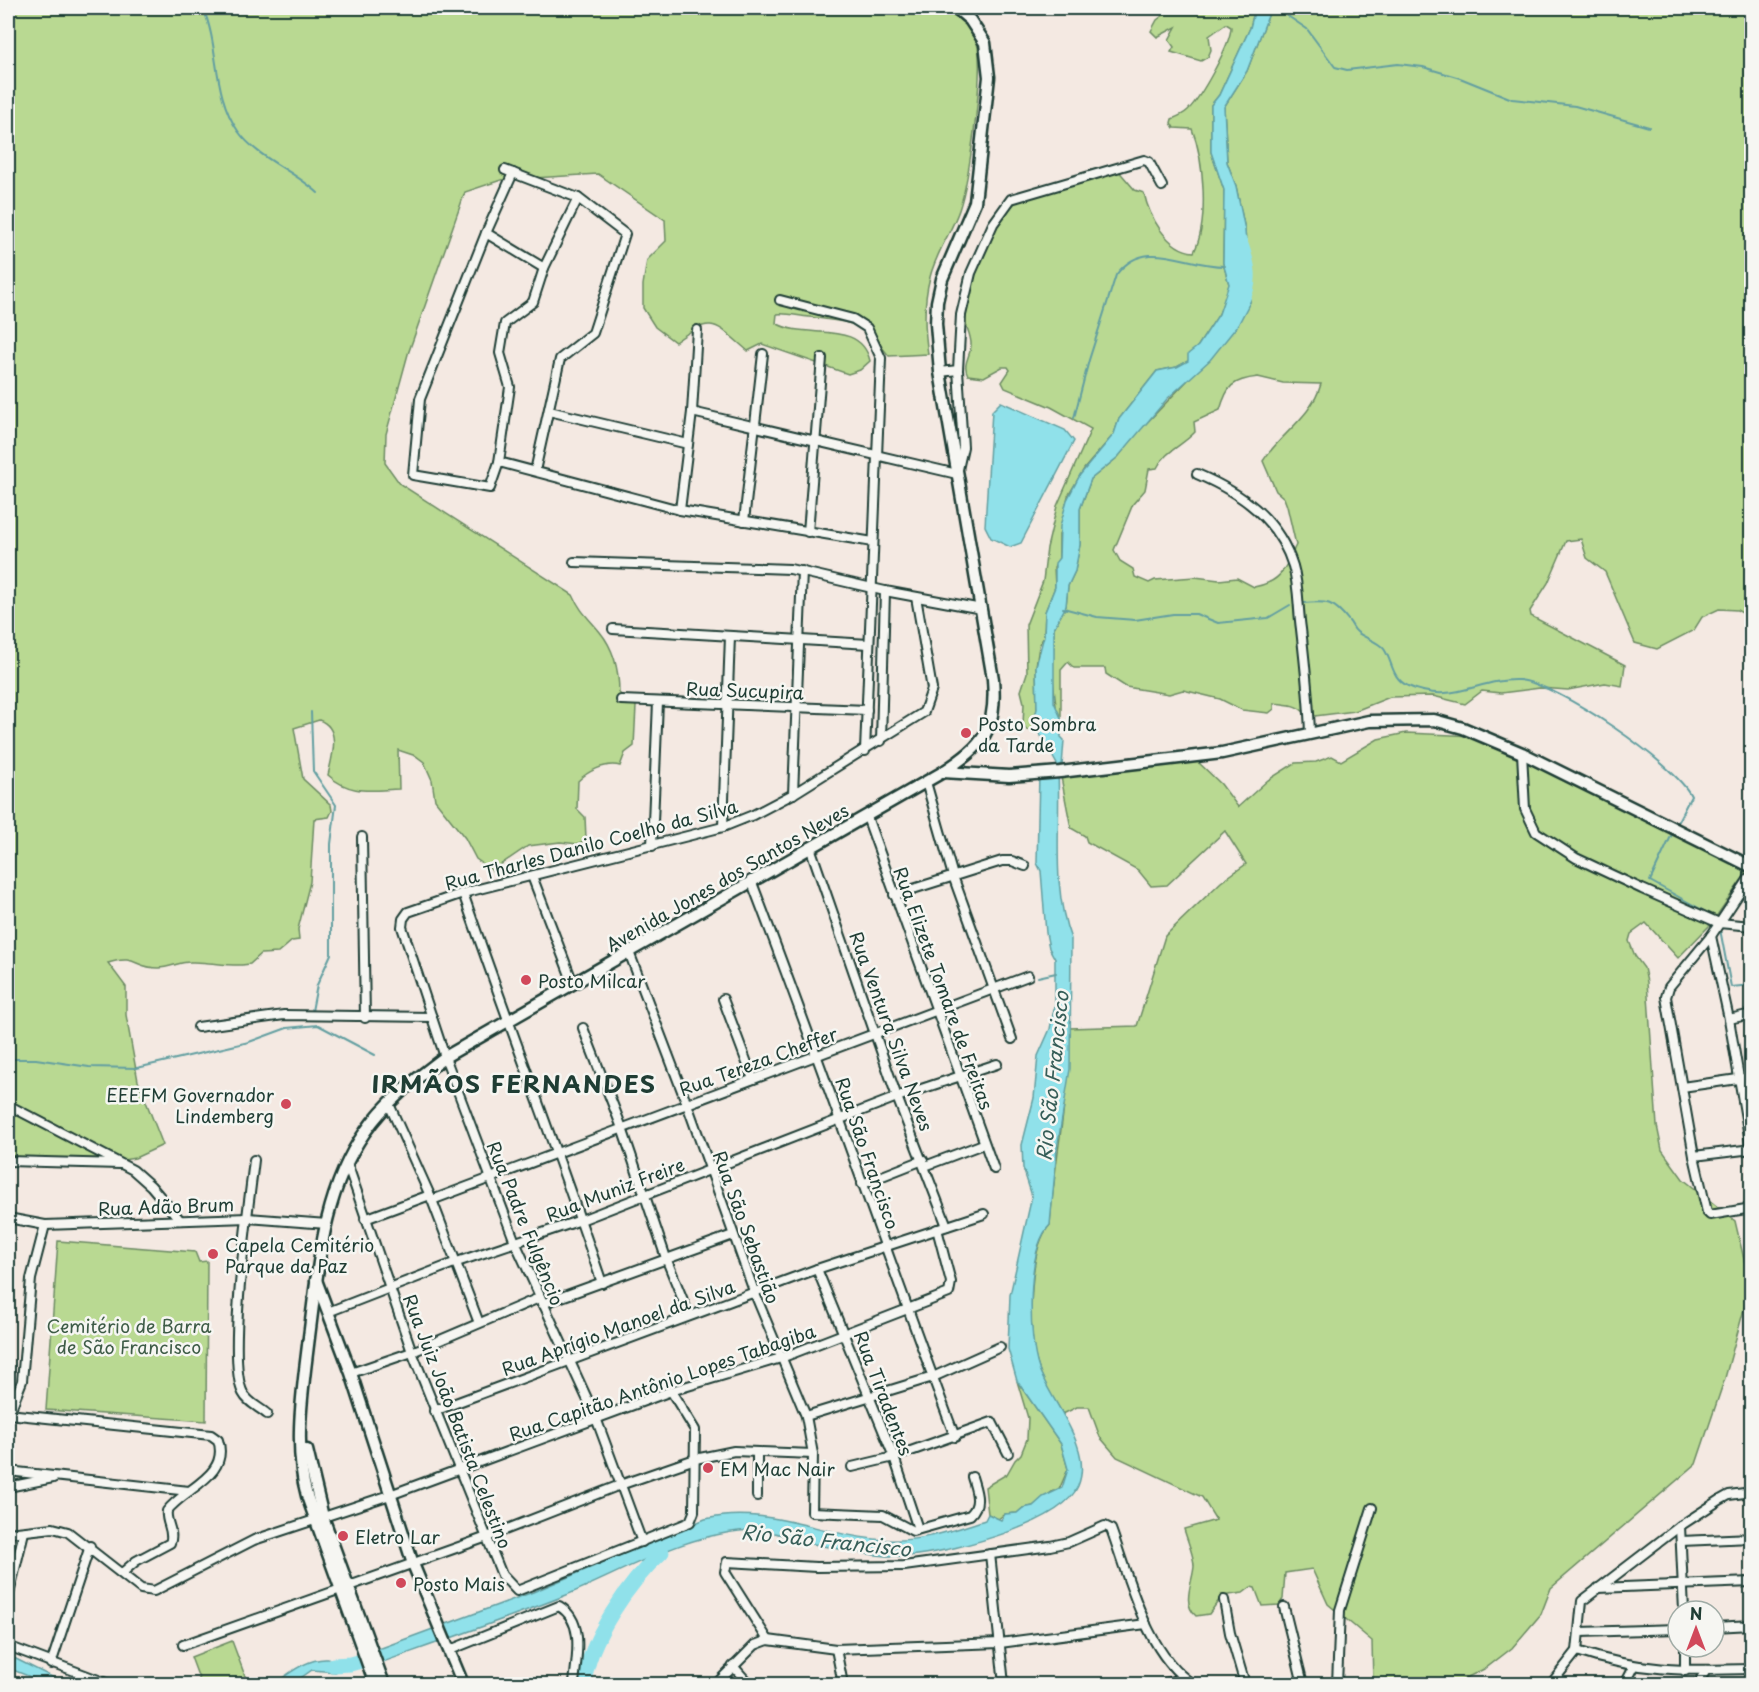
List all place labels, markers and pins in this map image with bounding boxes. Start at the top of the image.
place label: Posto Sombra da Tarde [978,710,1096,758]
marker: Posto Sombra da Tarde [959,726,973,740]
place label: Posto Milcar [538,967,646,994]
marker: Posto Milcar [519,973,533,987]
place label: EEEFM Governador Lindemberg [106,1081,275,1129]
marker: EEEFM Governador Lindemberg [279,1097,293,1111]
place label: Capela Cemitério Parque da Paz [225,1231,374,1279]
marker: Capela Cemitério Parque da Paz [206,1247,220,1261]
place label: EM Mac Nair [720,1455,836,1482]
marker: EM Mac Nair [701,1461,715,1475]
place label: Eletro Lar [355,1523,440,1550]
marker: Eletro Lar [336,1529,350,1543]
place label: Posto Mais [413,1570,505,1597]
marker: Posto Mais [394,1576,408,1590]

